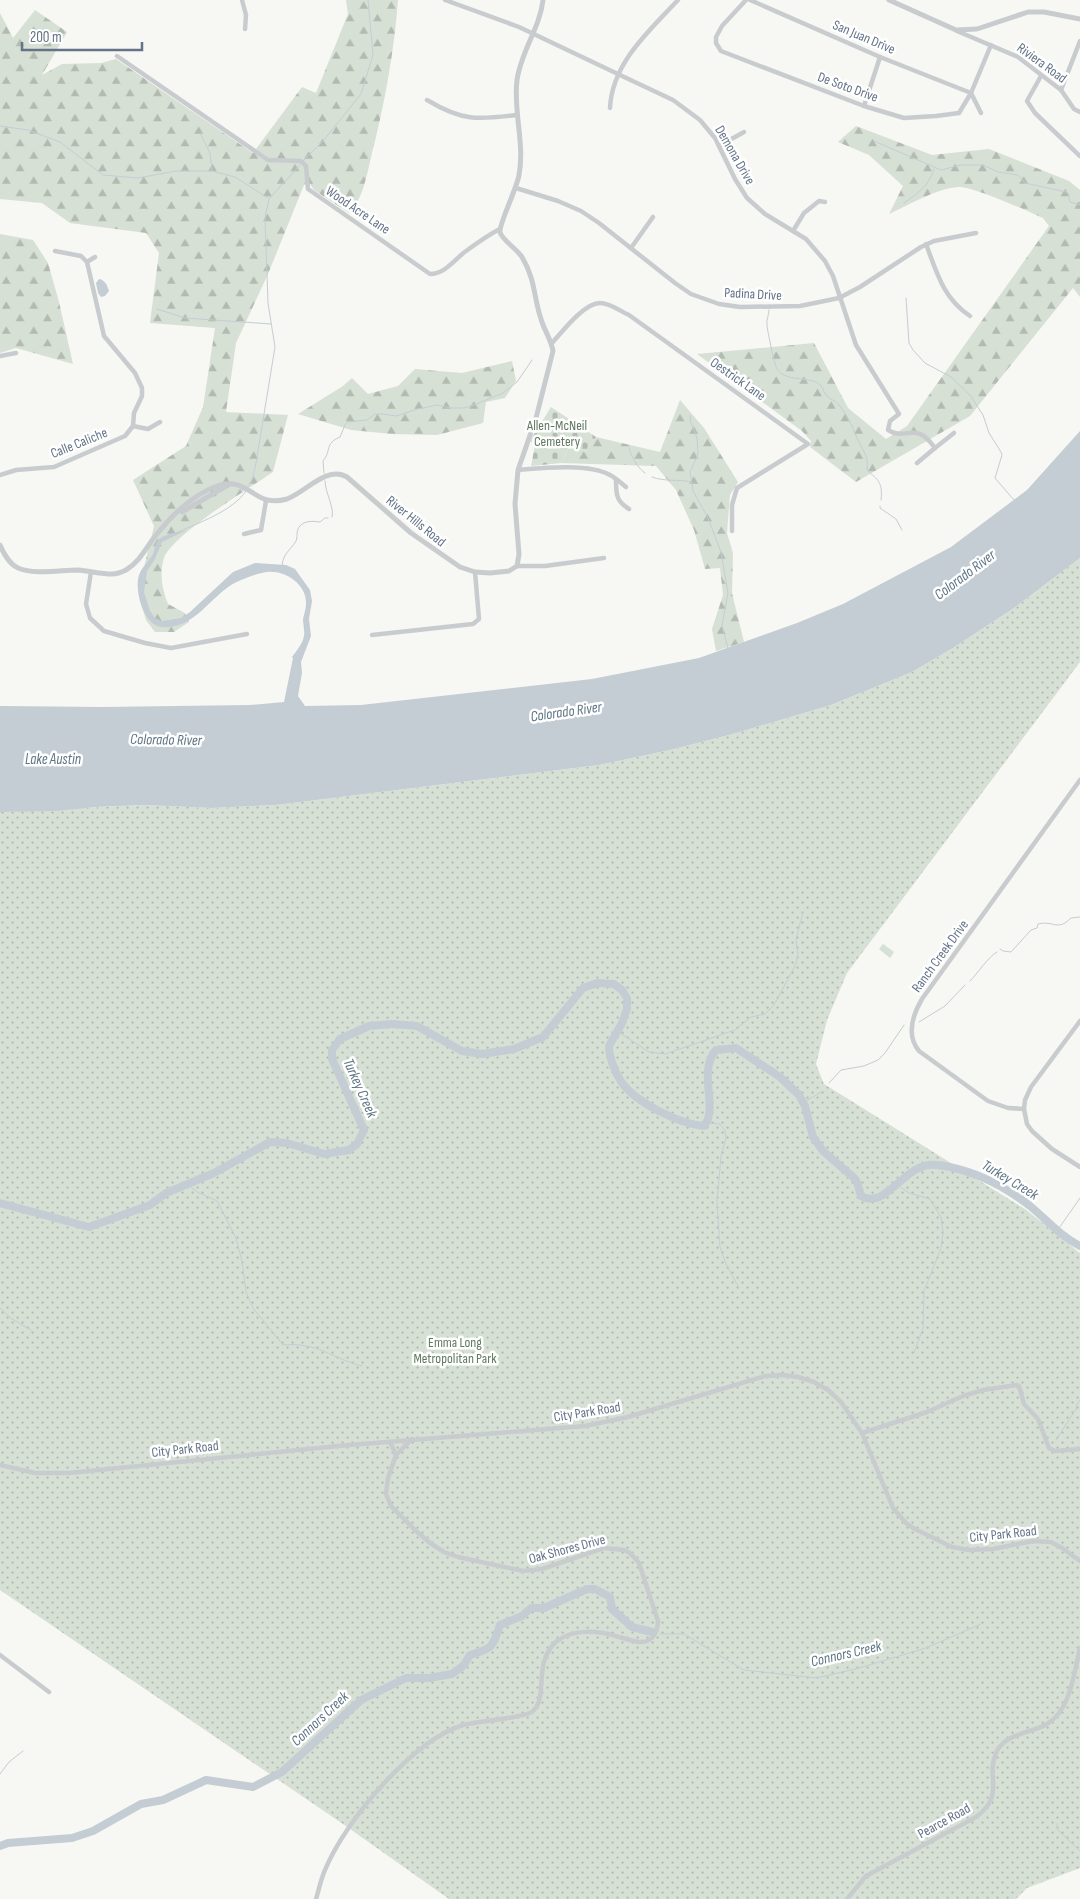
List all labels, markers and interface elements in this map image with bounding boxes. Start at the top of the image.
street label: San Juan Drive [830,16,898,58]
scale bar [22,20,142,52]
text: 200 m [30,28,62,47]
street label: Riviera Road [1014,39,1070,87]
street label: De Soto Drive [815,68,881,106]
street label: Demona Drive [711,122,759,188]
street label: Wood Acre Lane [323,182,393,238]
street label: Padina Drive [724,284,782,304]
street label: Oestrick Lane [707,354,769,404]
park label: Allen-McNeil Cemetery [526,417,587,450]
street label: Calle Caliche [48,424,110,462]
street label: River Hills Road [383,492,449,550]
water label: Colorado River [931,545,1000,604]
water label: Colorado River [529,697,604,726]
water label: Colorado River [130,730,203,750]
water label: Lake Austin [25,750,81,769]
street label: Ranch Creek Drive [908,917,972,995]
water label: Turkey Creek [339,1055,382,1121]
water label: Turkey Creek [978,1156,1042,1205]
park label: Emma Long Metropolitan Park [413,1334,497,1367]
street label: City Park Road [552,1398,622,1426]
street label: City Park Road [151,1437,220,1461]
street label: City Park Road [969,1522,1038,1546]
street label: Oak Shores Drive [527,1531,607,1567]
water label: Connors Creek [809,1637,884,1671]
water label: Connors Creek [287,1687,353,1750]
street label: Pearce Road [915,1800,973,1842]

